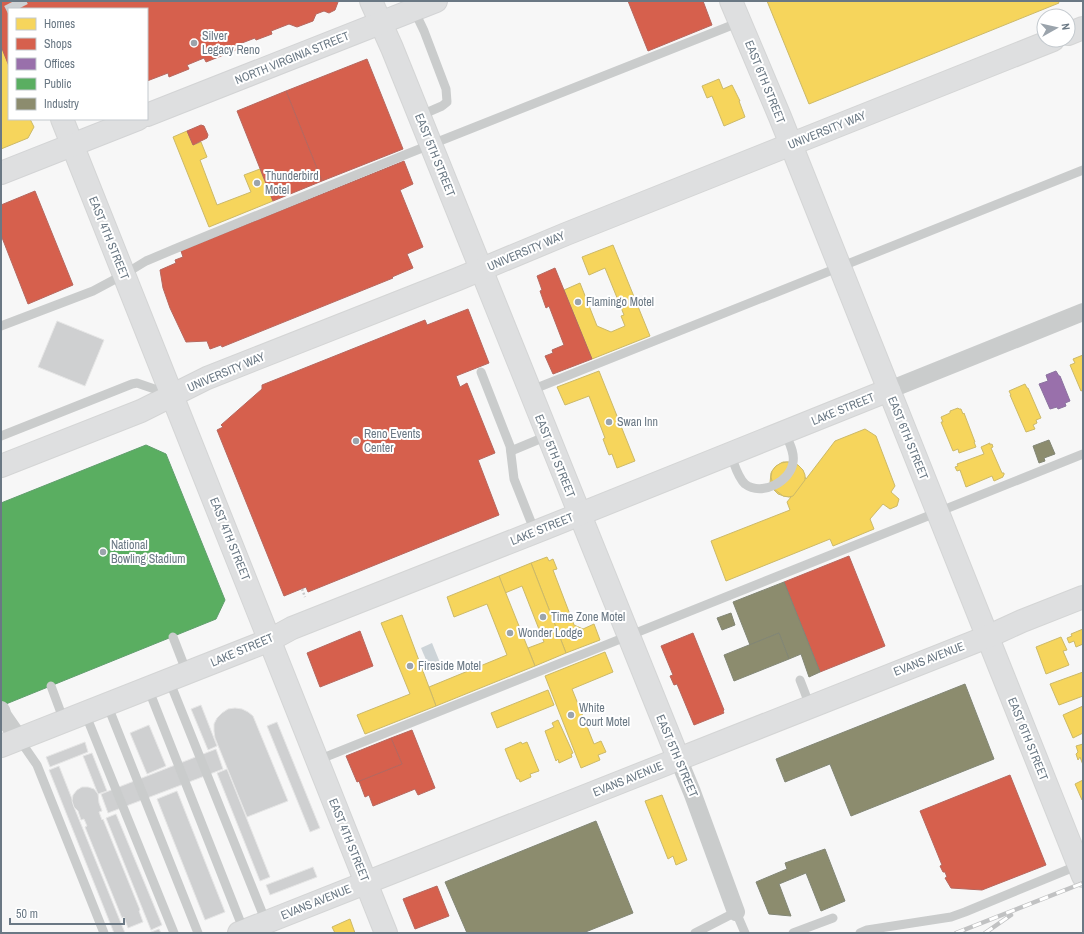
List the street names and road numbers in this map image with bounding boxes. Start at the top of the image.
street label: NORTH VIRGINIA STREET [233,28,351,88]
street label: EAST 6TH STREET [741,38,789,126]
street label: UNIVERSITY WAY [786,107,869,153]
street label: EAST 5TH STREET [411,111,459,199]
street label: EAST 4TH STREET [85,194,133,282]
street label: UNIVERSITY WAY [485,227,568,275]
street label: UNIVERSITY WAY [185,348,268,396]
street label: LAKE STREET [809,389,877,429]
street label: EAST 6TH STREET [884,394,932,482]
street label: EAST 5TH STREET [531,412,579,500]
street label: EAST 4TH STREET [206,495,254,583]
street label: LAKE STREET [508,509,576,549]
street label: LAKE STREET [208,630,276,670]
street label: EVANS AVENUE [891,638,967,680]
street label: EAST 6TH STREET [1004,695,1052,783]
street label: EAST 5TH STREET [652,712,702,800]
street label: EVANS AVENUE [590,758,666,800]
street label: EAST 4TH STREET [325,796,373,884]
street label: EVANS AVENUE [278,881,354,923]

